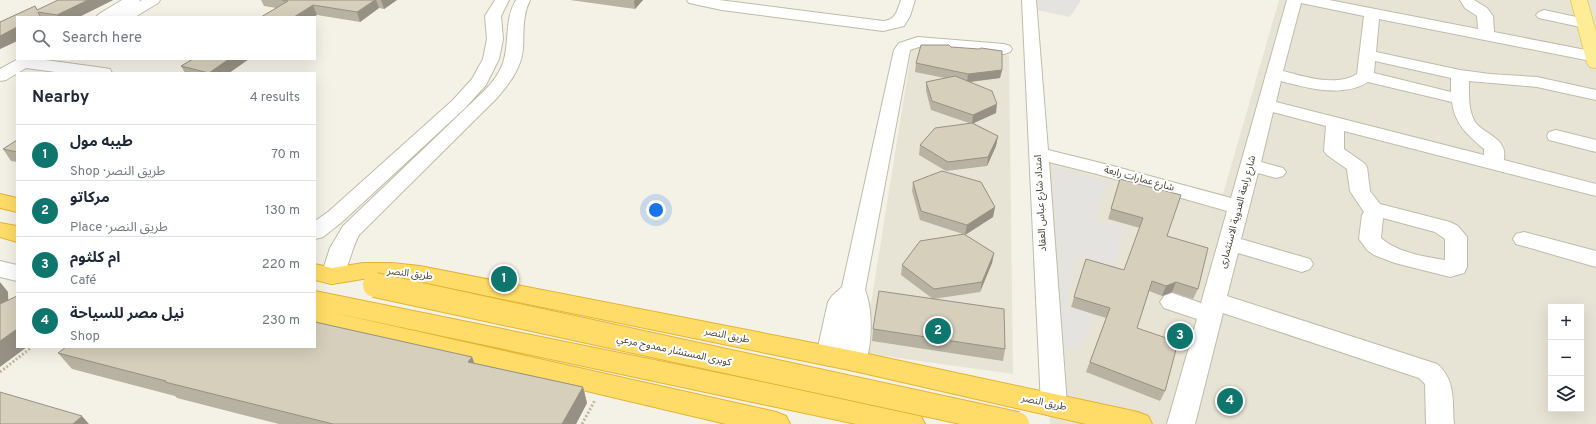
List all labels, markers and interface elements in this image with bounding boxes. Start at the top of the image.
search box [16,16,316,60]
icon: search [30,27,52,49]
text: Search here [62,29,142,48]
text: Nearby [32,87,89,109]
text: 4 results [250,90,300,106]
text: طيبه مول [70,133,133,152]
text: 1 [42,147,48,163]
text: 70 m [271,147,300,163]
street label: امتداد شارع عباس العقاد [1032,154,1050,252]
street label: شارع رابعة العدوية الاستثمارى [1217,154,1259,270]
street label: شارع عمارات رابعة [1102,163,1176,195]
text: Shop · طريق النصر [70,164,165,180]
text: مركاتو [70,189,110,208]
your location [646,200,666,220]
text: 2 [41,203,49,219]
text: 130 m [265,203,300,219]
text: Place · طريق النصر [70,220,168,236]
text: ام كلثوم [70,249,120,268]
text: 3 [41,257,49,273]
text: 220 m [262,257,300,273]
pin: 1 [491,264,517,294]
street label: طريق النصر [386,265,434,283]
text: Café [70,273,96,289]
map controls [1548,304,1584,412]
button: + [1548,304,1584,340]
text: نيل مصر للسياحة [70,305,184,324]
text: 4 [41,313,49,329]
text: 230 m [262,313,300,329]
pin: 2 [925,316,951,346]
pin: 3 [1167,321,1193,351]
street label: طريق النصر [702,325,751,347]
text: Shop [70,329,100,345]
street label: كوبرى المستشار ممدوح مرعي [615,333,733,370]
button: − [1548,340,1584,376]
button: layers [1548,376,1584,412]
pin: 4 [1217,386,1243,416]
street label: طريق النصر [1019,392,1068,414]

